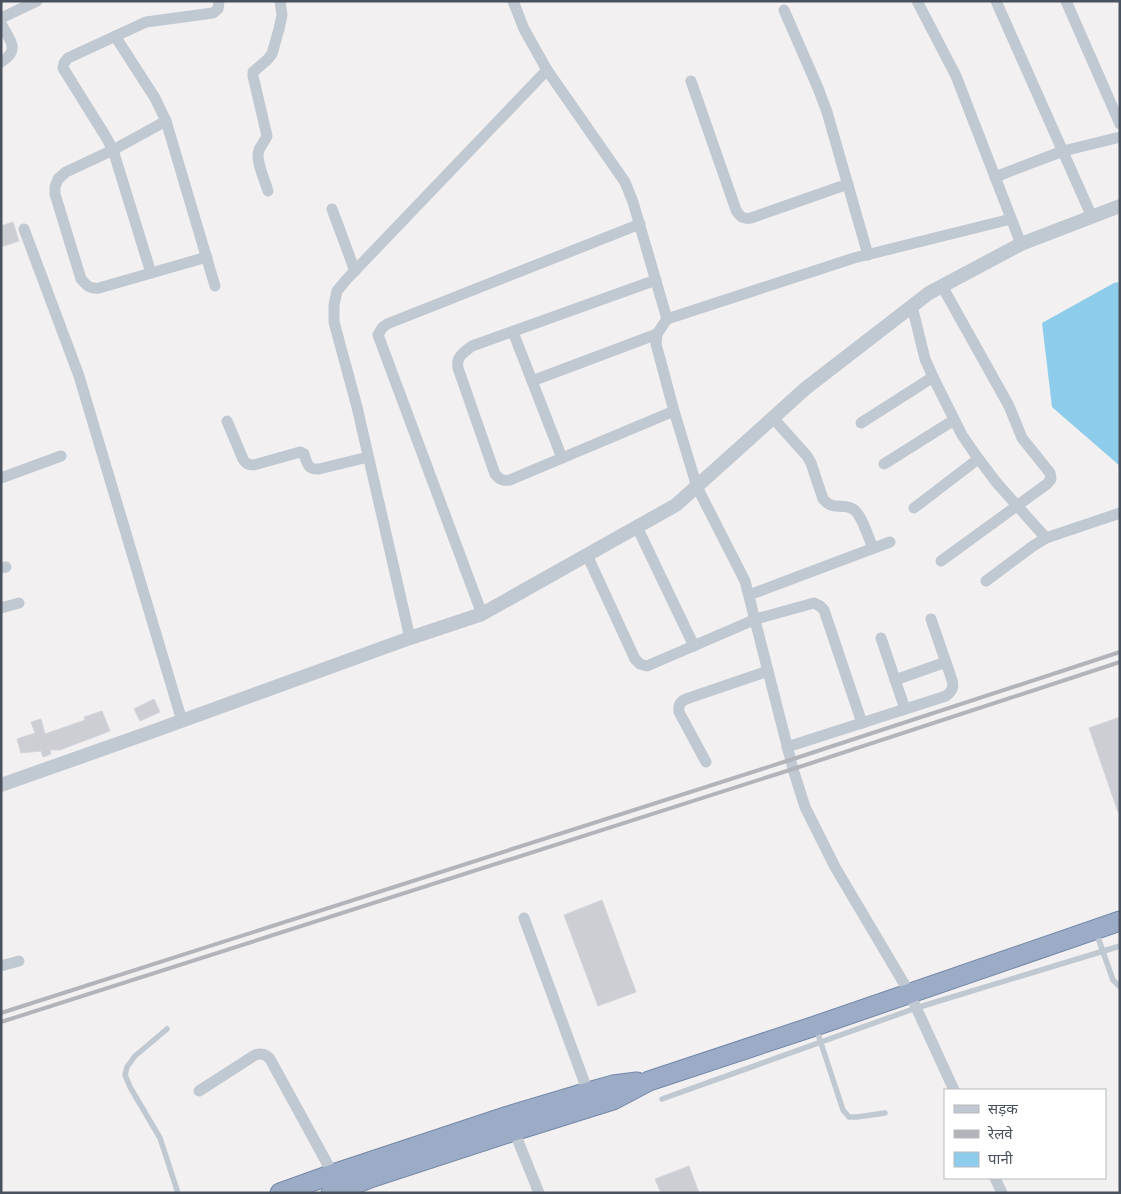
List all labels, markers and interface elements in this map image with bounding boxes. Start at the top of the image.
legend [944,1089,1106,1179]
text: सड़क [988,1100,1018,1118]
text: रेलवे [987,1125,1013,1143]
text: पानी [988,1150,1014,1168]

